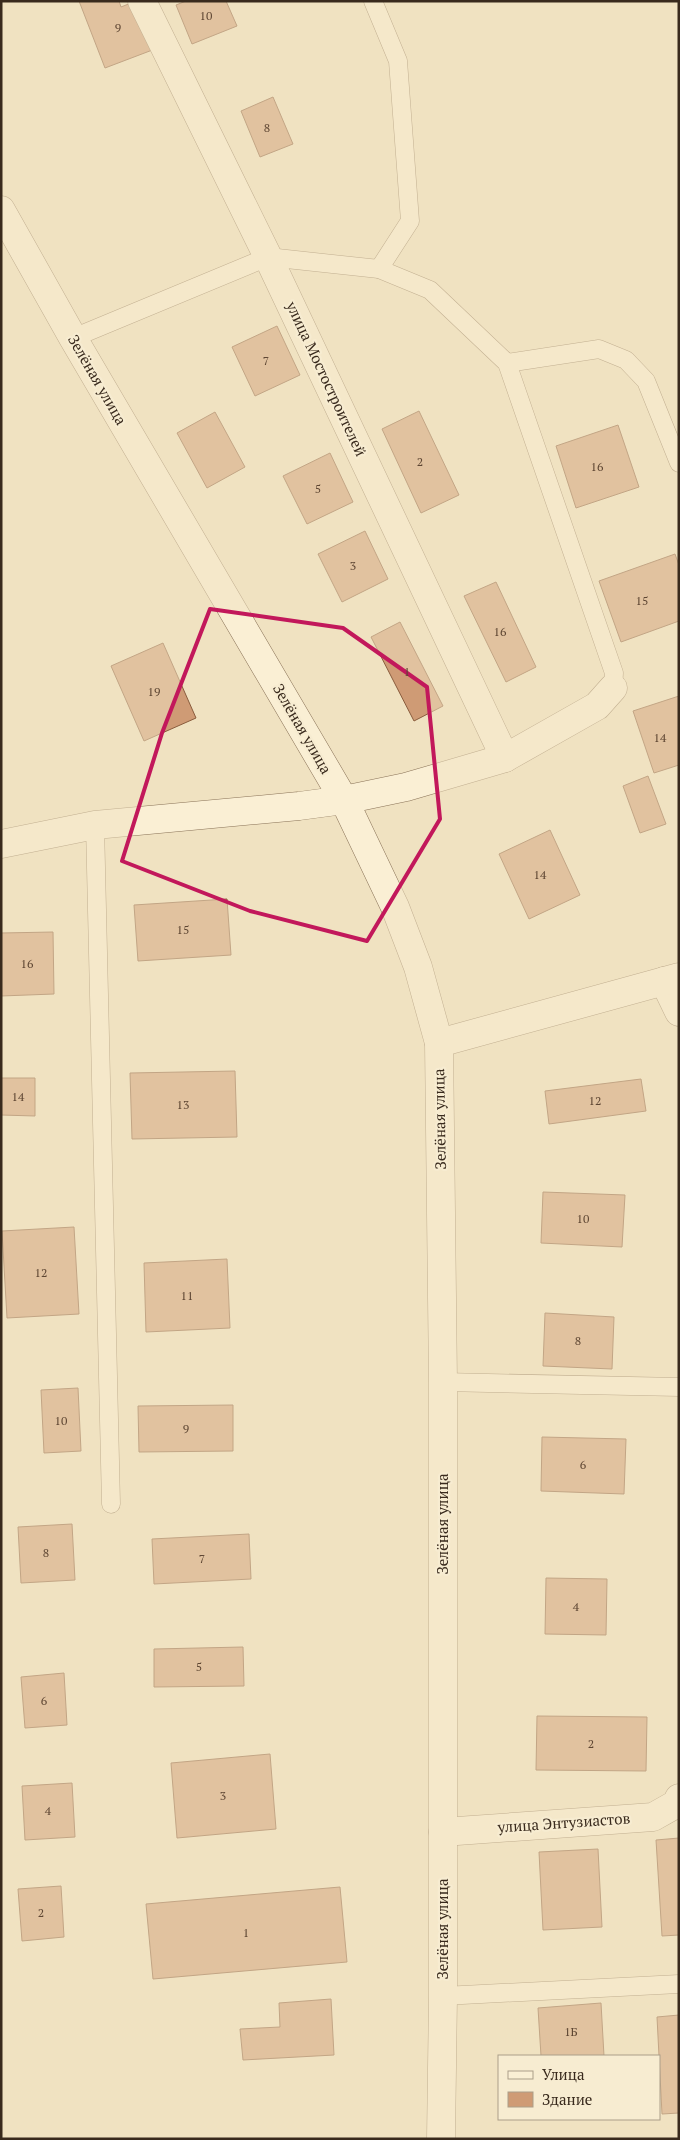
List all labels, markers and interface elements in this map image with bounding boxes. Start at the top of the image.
house number: 10 [200,8,212,23]
house number: 9 [115,20,121,35]
house number: 8 [264,120,270,135]
street label: улица Мостостроителей [282,297,372,459]
street label: Зелёная улица [64,331,132,429]
house number: 7 [263,353,269,368]
house number: 2 [417,454,423,469]
house number: 16 [591,459,604,474]
house number: 5 [315,481,321,496]
house number: 3 [350,558,356,573]
house number: 15 [636,593,648,608]
house number: 16 [494,624,507,639]
house number: 1 [404,664,410,679]
street label: Зелёная улица [269,680,337,778]
house number: 19 [148,684,160,699]
house number: 14 [654,730,667,745]
house number: 14 [534,867,547,882]
house number: 15 [177,922,189,937]
house number: 16 [21,956,34,971]
street label: Зелёная улица [428,1068,450,1170]
house number: 14 [12,1089,25,1104]
house number: 12 [589,1093,601,1108]
house number: 13 [177,1097,189,1112]
house number: 10 [577,1211,589,1226]
house number: 12 [35,1265,47,1280]
house number: 11 [181,1288,193,1303]
house number: 8 [575,1333,581,1348]
house number: 10 [55,1413,67,1428]
house number: 9 [183,1421,189,1436]
house number: 6 [580,1457,587,1472]
street label: Зелёная улица [432,1473,452,1574]
house number: 8 [43,1545,49,1560]
house number: 7 [199,1551,205,1566]
house number: 4 [573,1599,580,1614]
house number: 5 [196,1659,202,1674]
house number: 6 [41,1693,48,1708]
house number: 2 [588,1736,594,1751]
house number: 3 [220,1788,226,1803]
house number: 4 [45,1803,52,1818]
street label: улица Энтузиастов [496,1807,631,1837]
street label: Зелёная улица [432,1878,452,1979]
house number: 2 [38,1905,44,1920]
house number: 1 [243,1925,249,1940]
house number: 1Б [564,2024,578,2039]
legend [498,2055,660,2120]
text: Улица [542,2064,585,2084]
text: Здание [542,2089,592,2109]

